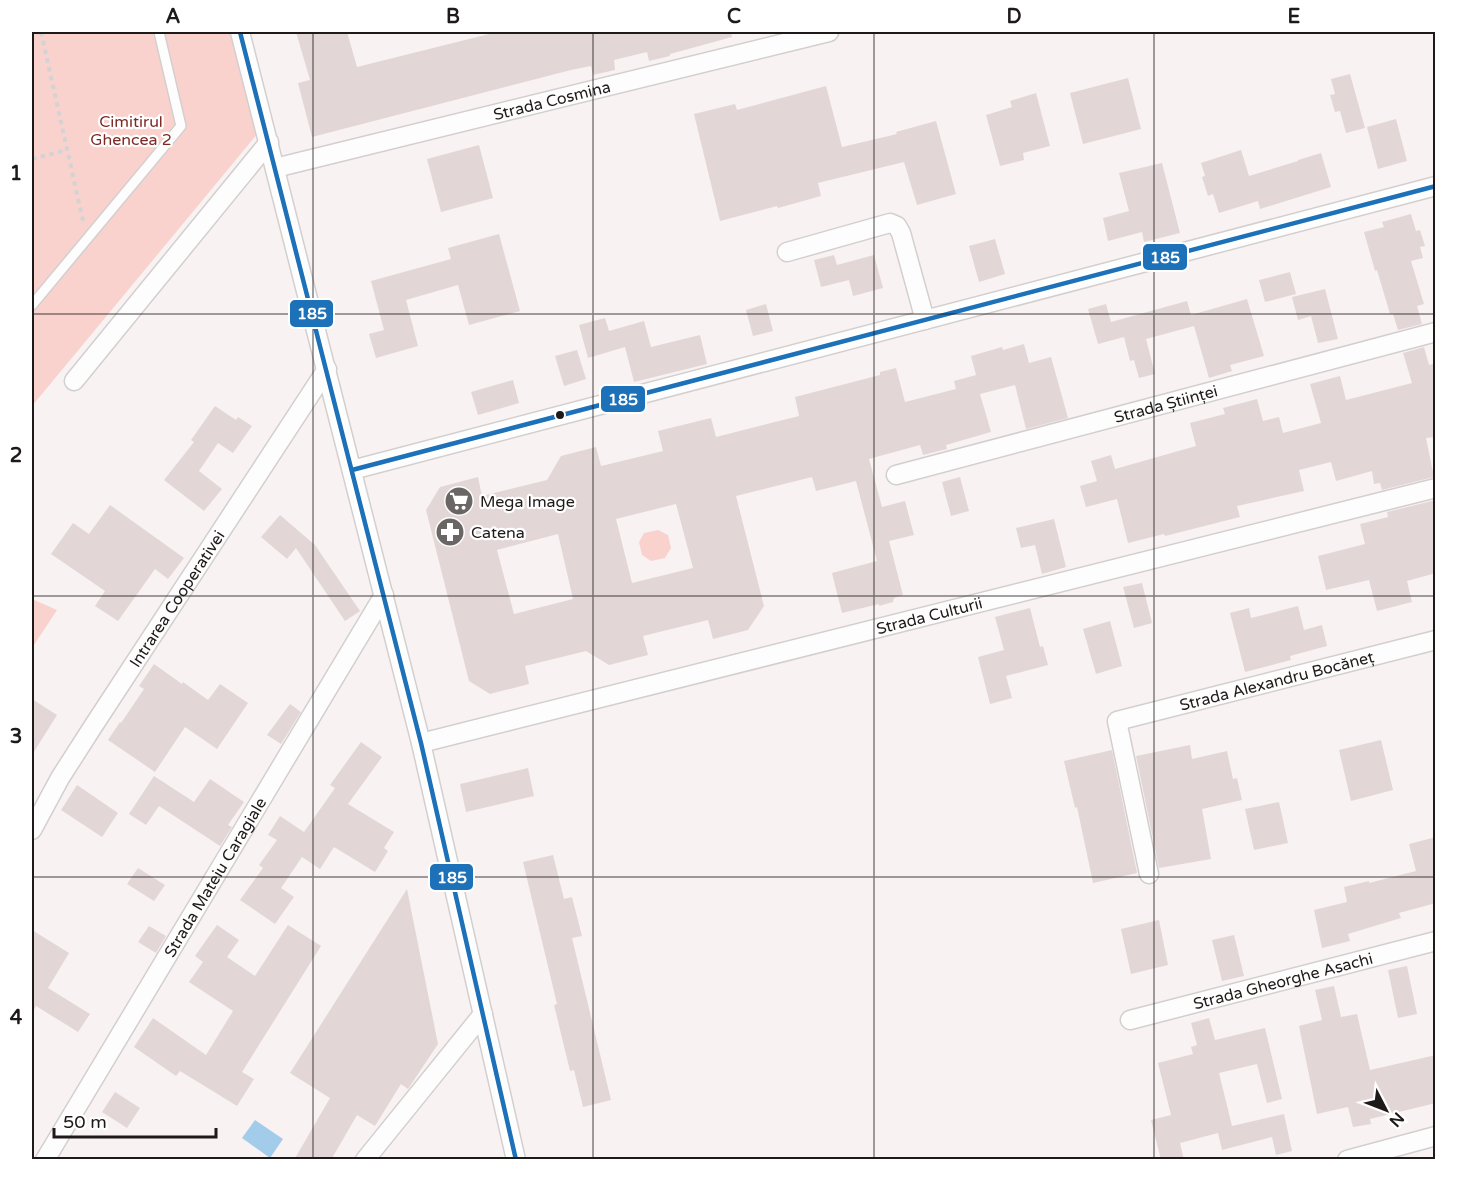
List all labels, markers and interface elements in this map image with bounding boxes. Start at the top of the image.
text: A [166,5,181,29]
text: B [446,5,460,29]
text: C [727,5,741,29]
text: D [1006,5,1022,29]
text: E [1288,5,1301,29]
street label: Strada Cosmina [491,77,613,125]
park label: Cimitirul Ghencea 2 [90,112,172,150]
text: 1 [10,162,22,186]
line badge: 185 [1142,243,1188,271]
text: 185 [1150,248,1180,268]
line badge: 185 [289,299,334,328]
text: 185 [297,304,327,324]
street label: Strada Științei [1112,381,1220,428]
line badge: 185 [600,385,646,413]
text: 185 [608,390,638,410]
unlabelled marker [554,409,566,421]
text: 2 [10,444,22,468]
supermarket icon: Mega Image [443,485,475,517]
place label: Mega Image [480,492,575,512]
pharmacy icon: Catena [434,516,466,548]
place label: Catena [471,523,525,543]
street label: Intrarea Cooperativei [125,527,230,671]
street label: Strada Culturii [874,593,985,639]
street label: Strada Alexandru Bocăneț [1178,647,1376,716]
text: 3 [10,725,22,749]
street label: Strada Mateiu Caragiale [160,794,271,961]
line badge: 185 [429,863,474,891]
text: 185 [437,868,467,888]
street label: Strada Gheorghe Asachi [1191,949,1375,1014]
text: 4 [10,1006,23,1030]
north arrow [1356,1080,1416,1140]
scale bar [54,1101,216,1139]
text: N [1385,1108,1408,1131]
text: 50 m [63,1111,107,1133]

